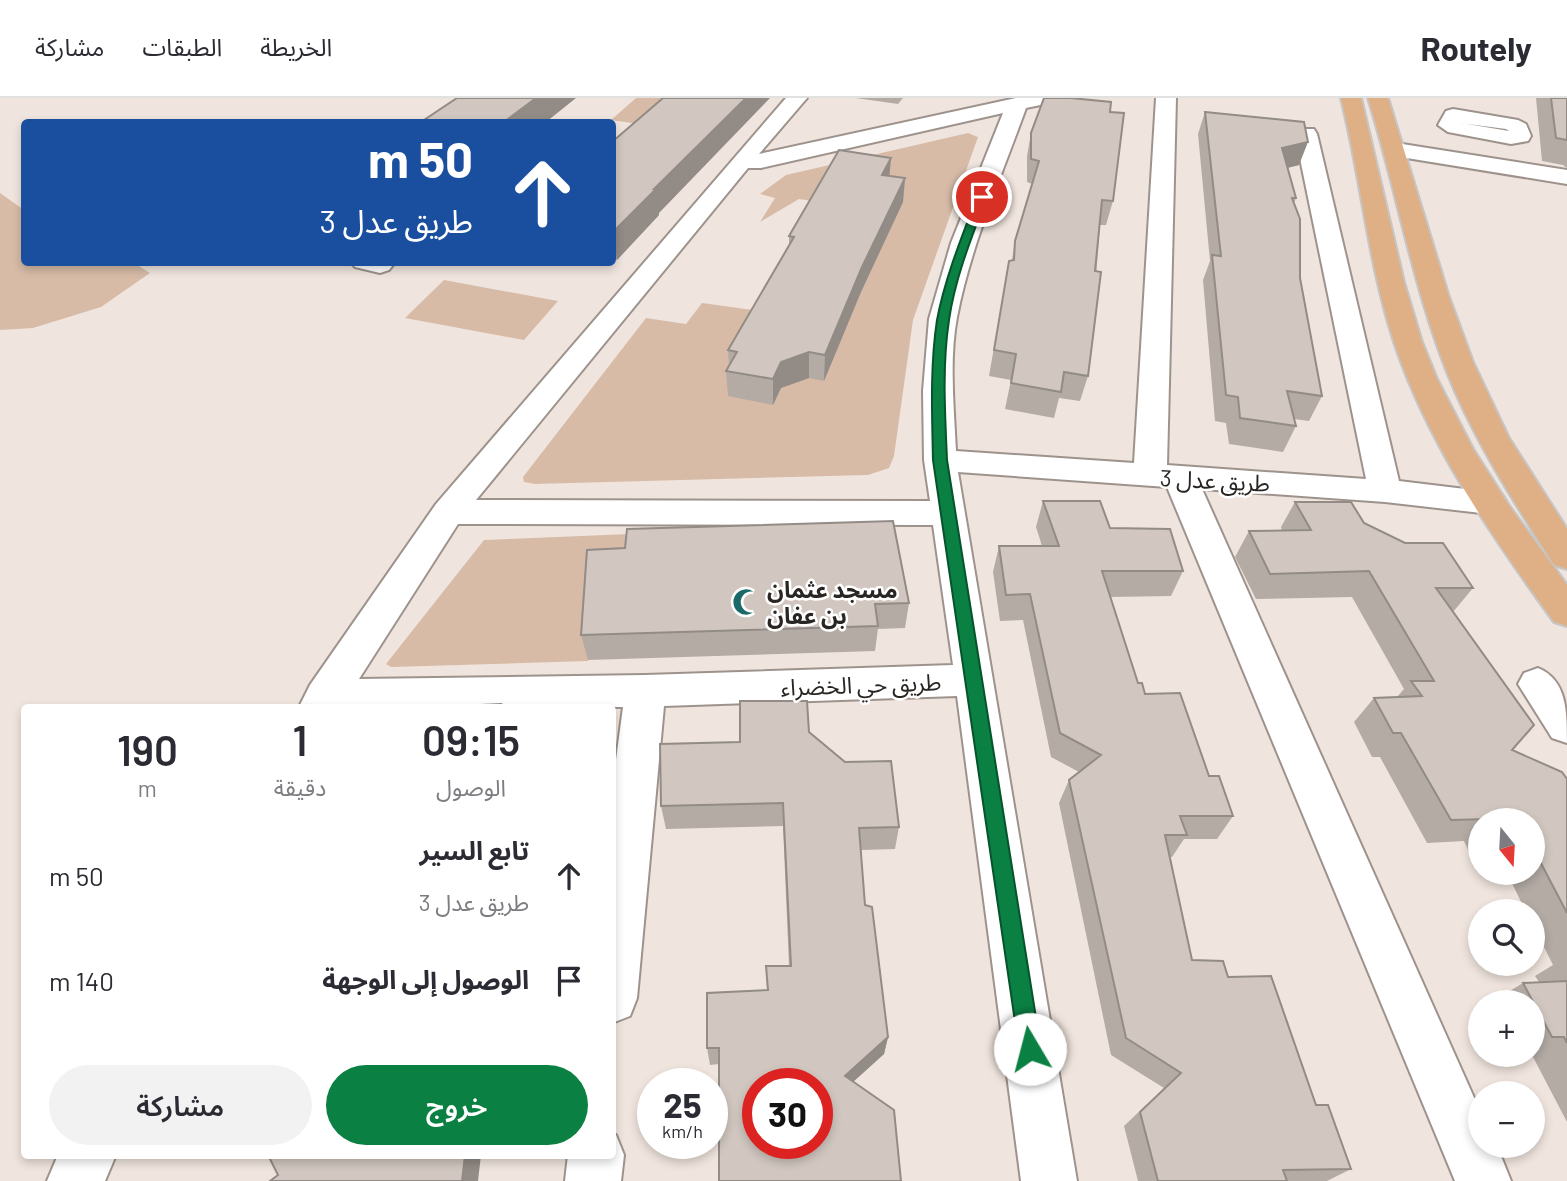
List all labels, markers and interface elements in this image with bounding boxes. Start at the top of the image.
text: Routely [1421,28,1532,68]
text: مشاركة [35,32,104,61]
text: الطبقات [142,32,222,61]
text: الخريطة [260,32,332,61]
text: 50 m [368,129,473,188]
icon: ahead [497,147,588,238]
pin [952,167,1012,227]
icon: arrive [963,178,1001,216]
text: طريق عدل 3 [320,201,473,239]
street label: طريق عدل 3 [1159,463,1271,498]
place label: مسجد عثمان بن عفان [767,575,898,630]
mosque icon: مسجد عثمان بن عفان [731,587,761,617]
street label: طريق حي الخضراء [780,667,942,705]
text: 1 [293,714,307,764]
text: 09:15 [422,714,520,764]
text: 190 [117,724,178,774]
text: دقيقة [274,773,326,801]
text: الوصول [436,773,506,801]
text: m [138,774,157,802]
north arrow [1468,808,1545,886]
map controls [1468,808,1545,1158]
text: تابع السير [419,834,529,865]
icon: ahead [550,857,588,895]
text: 50 m [49,860,104,891]
text: طريق عدل 3 [419,888,529,916]
button: search [1468,899,1545,976]
icon: arrive [550,962,588,1000]
text: الوصول إلى الوجهة [322,963,529,994]
text: 140 m [49,965,114,996]
button: + [1468,990,1545,1067]
position arrow [993,1012,1067,1086]
button: مشاركة [49,1065,312,1145]
button: خروج [326,1065,588,1145]
speed limit sign: 30 [742,1068,833,1159]
button: − [1468,1081,1545,1158]
text: 25 [663,1083,702,1125]
text: km/h [662,1120,703,1142]

